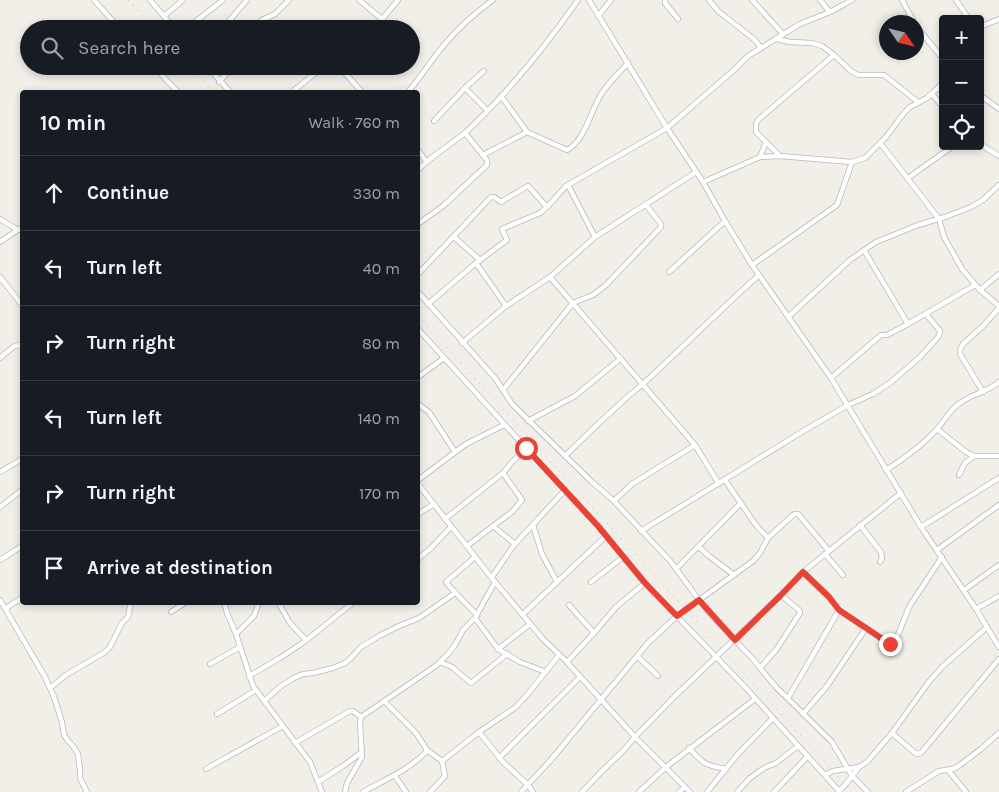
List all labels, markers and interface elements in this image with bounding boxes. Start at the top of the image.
north arrow [879,15,924,60]
map controls [939,15,984,150]
button: + [939,15,984,60]
search box [20,20,420,75]
icon: search [38,34,66,62]
text: Search here [78,37,180,59]
button: − [939,60,984,105]
button: locate [939,105,984,150]
text: 10 min [40,111,106,135]
text: Walk · 760 m [309,113,400,132]
icon: ahead [40,179,68,207]
text: Continue [87,182,169,204]
text: 330 m [353,184,400,203]
icon: left [40,254,68,282]
text: Turn left [87,257,162,279]
text: 40 m [363,259,400,278]
icon: right [40,329,68,357]
text: Turn right [87,332,176,354]
text: 80 m [362,334,400,353]
icon: left [40,404,68,432]
text: Turn left [87,407,162,429]
text: 140 m [358,409,400,428]
route start [515,437,538,460]
icon: right [40,479,68,507]
text: Turn right [87,482,176,504]
text: 170 m [359,484,400,503]
icon: arrive [40,554,68,582]
text: Arrive at destination [87,557,273,579]
route end [879,633,902,656]

